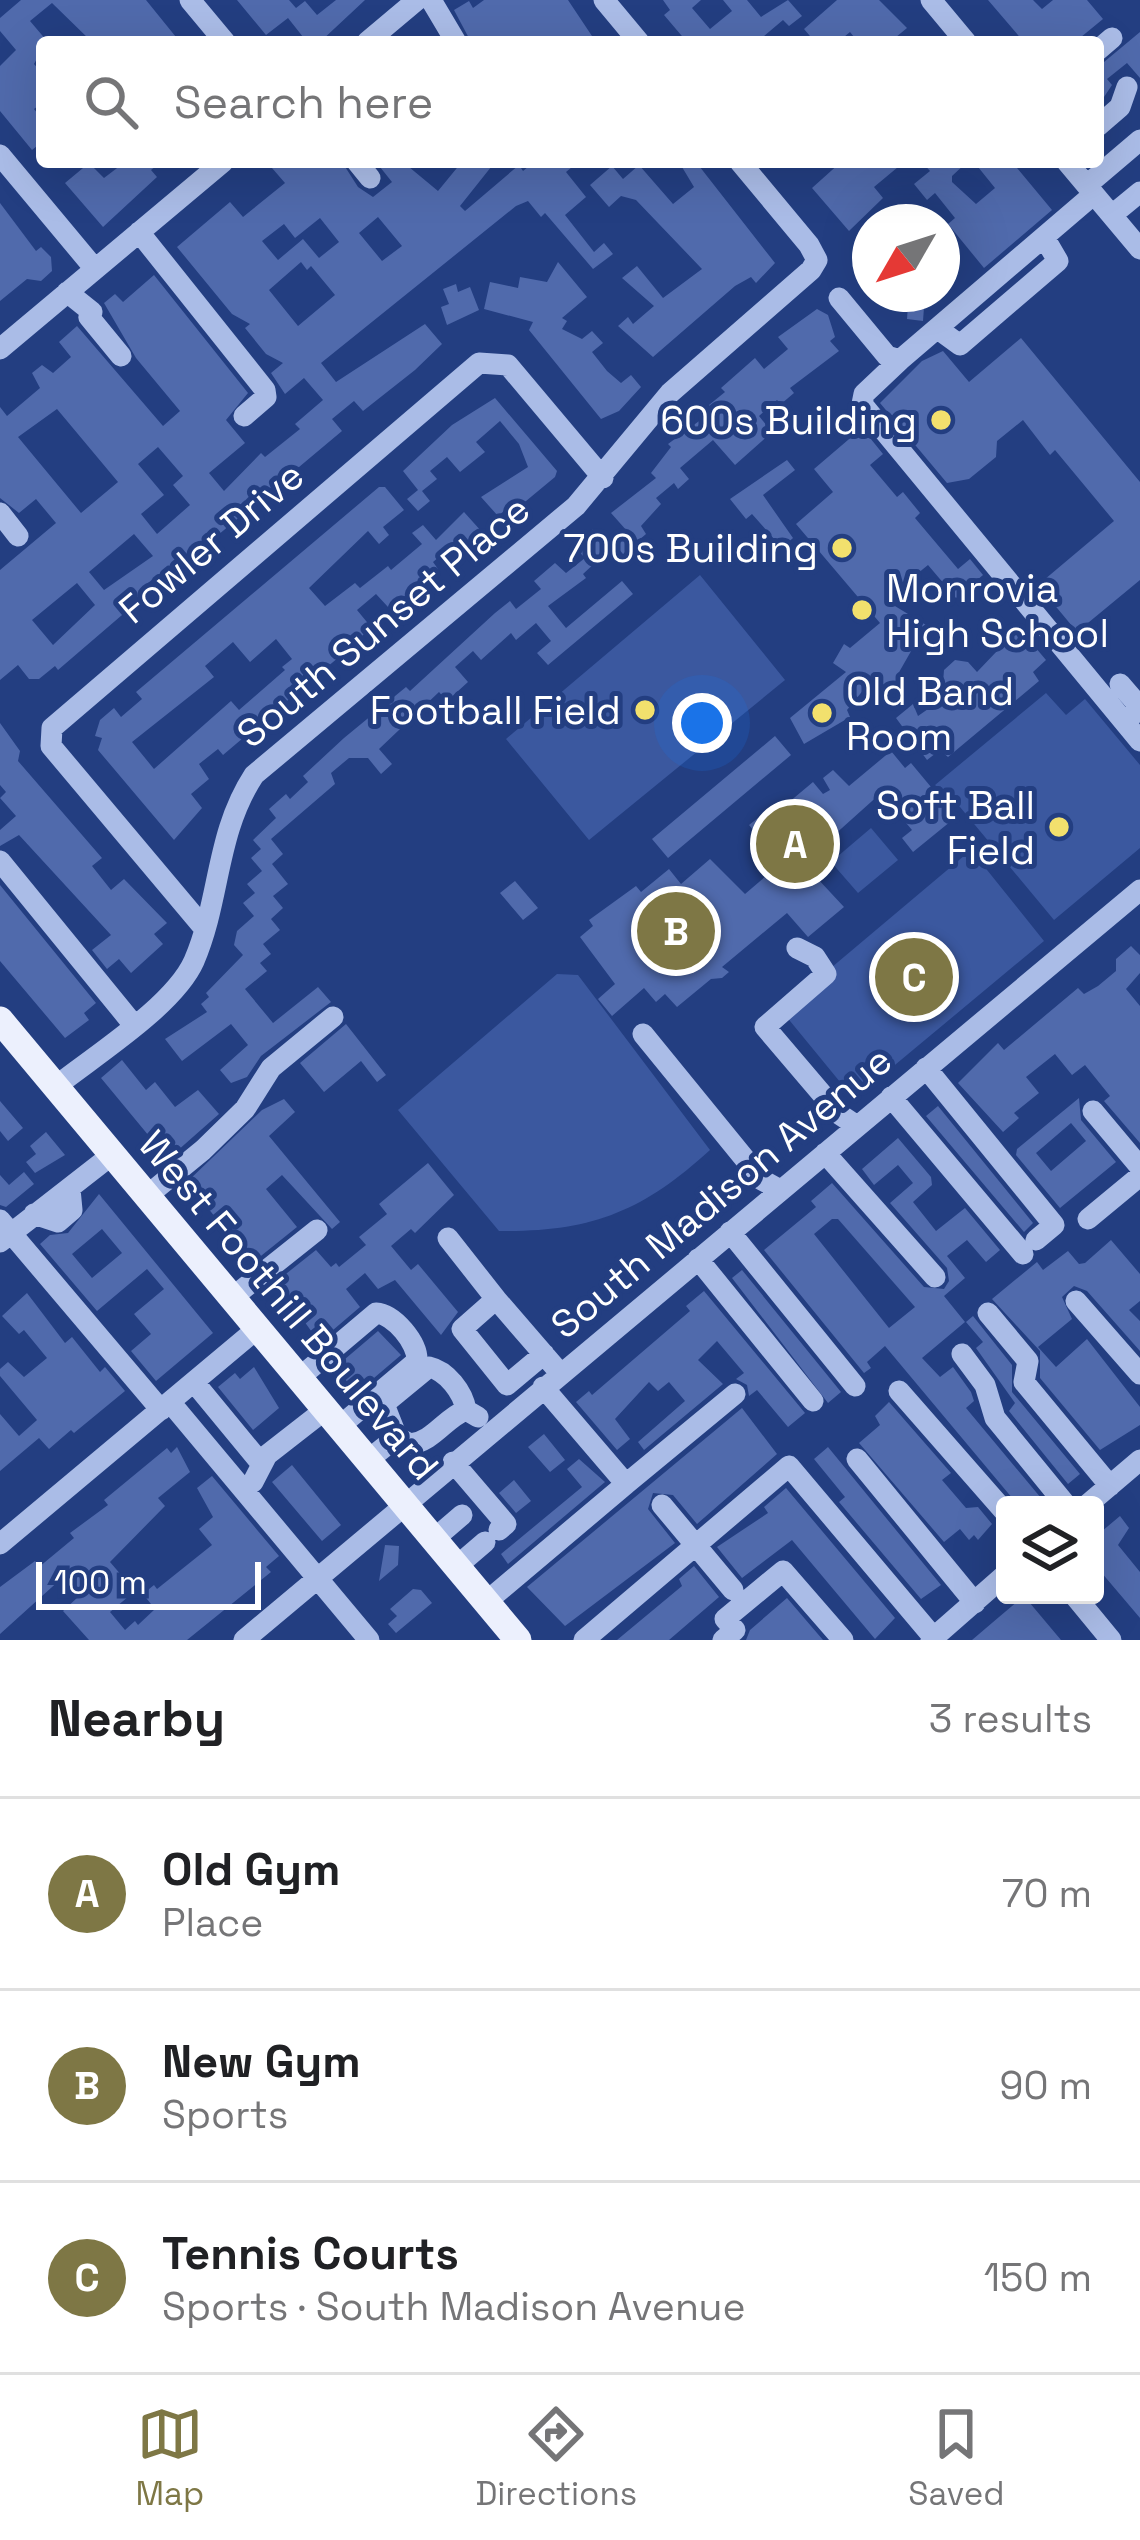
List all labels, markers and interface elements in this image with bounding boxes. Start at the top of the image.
search box [36,36,1104,168]
icon: search [78,69,144,135]
text: Search here [174,74,433,131]
north arrow [852,204,960,312]
place label: 600s Building [660,396,917,445]
marker: 600s Building [928,407,954,433]
street label: Fowler Drive [109,451,314,634]
street label: South Sunset Place [227,484,540,758]
place label: 700s Building [563,524,818,573]
marker: 700s Building [829,535,855,561]
place label: Monrovia High School [886,564,1109,658]
marker: Monrovia High School [849,597,875,623]
place label: Old Band Room [846,667,1014,761]
place label: Football Field [370,686,621,735]
your location [672,693,732,753]
marker: Football Field [632,697,658,723]
marker: Old Band Room [809,700,835,726]
place label: Soft Ball Field [876,781,1035,875]
pin: A [756,799,834,889]
marker: Soft Ball Field [1046,814,1072,840]
pin: B [637,886,715,976]
pin: C [875,932,953,1022]
street label: South Madison Avenue [541,1035,902,1349]
street label: West Foothill Boulevard [128,1121,449,1490]
map controls [996,1496,1104,1604]
button: layers [996,1496,1104,1604]
scale bar [36,1556,261,1609]
text: 100 m [54,1562,147,1604]
text: Nearby [48,1686,225,1751]
text: 3 results [929,1694,1092,1743]
text: Old Gym [162,1841,340,1898]
text: A [75,1869,99,1918]
text: 70 m [1002,1869,1092,1918]
text: Place [162,1898,263,1947]
text: New Gym [162,2033,361,2090]
text: B [74,2061,100,2110]
text: 90 m [1000,2061,1092,2110]
text: Sports [162,2090,288,2139]
text: Tennis Courts [162,2225,459,2282]
text: C [74,2253,100,2302]
text: 150 m [984,2253,1092,2302]
text: Sports · South Madison Avenue [162,2282,745,2331]
tab: Map [136,2401,204,2515]
tab: Directions [475,2401,637,2515]
tab: Saved [908,2401,1004,2515]

